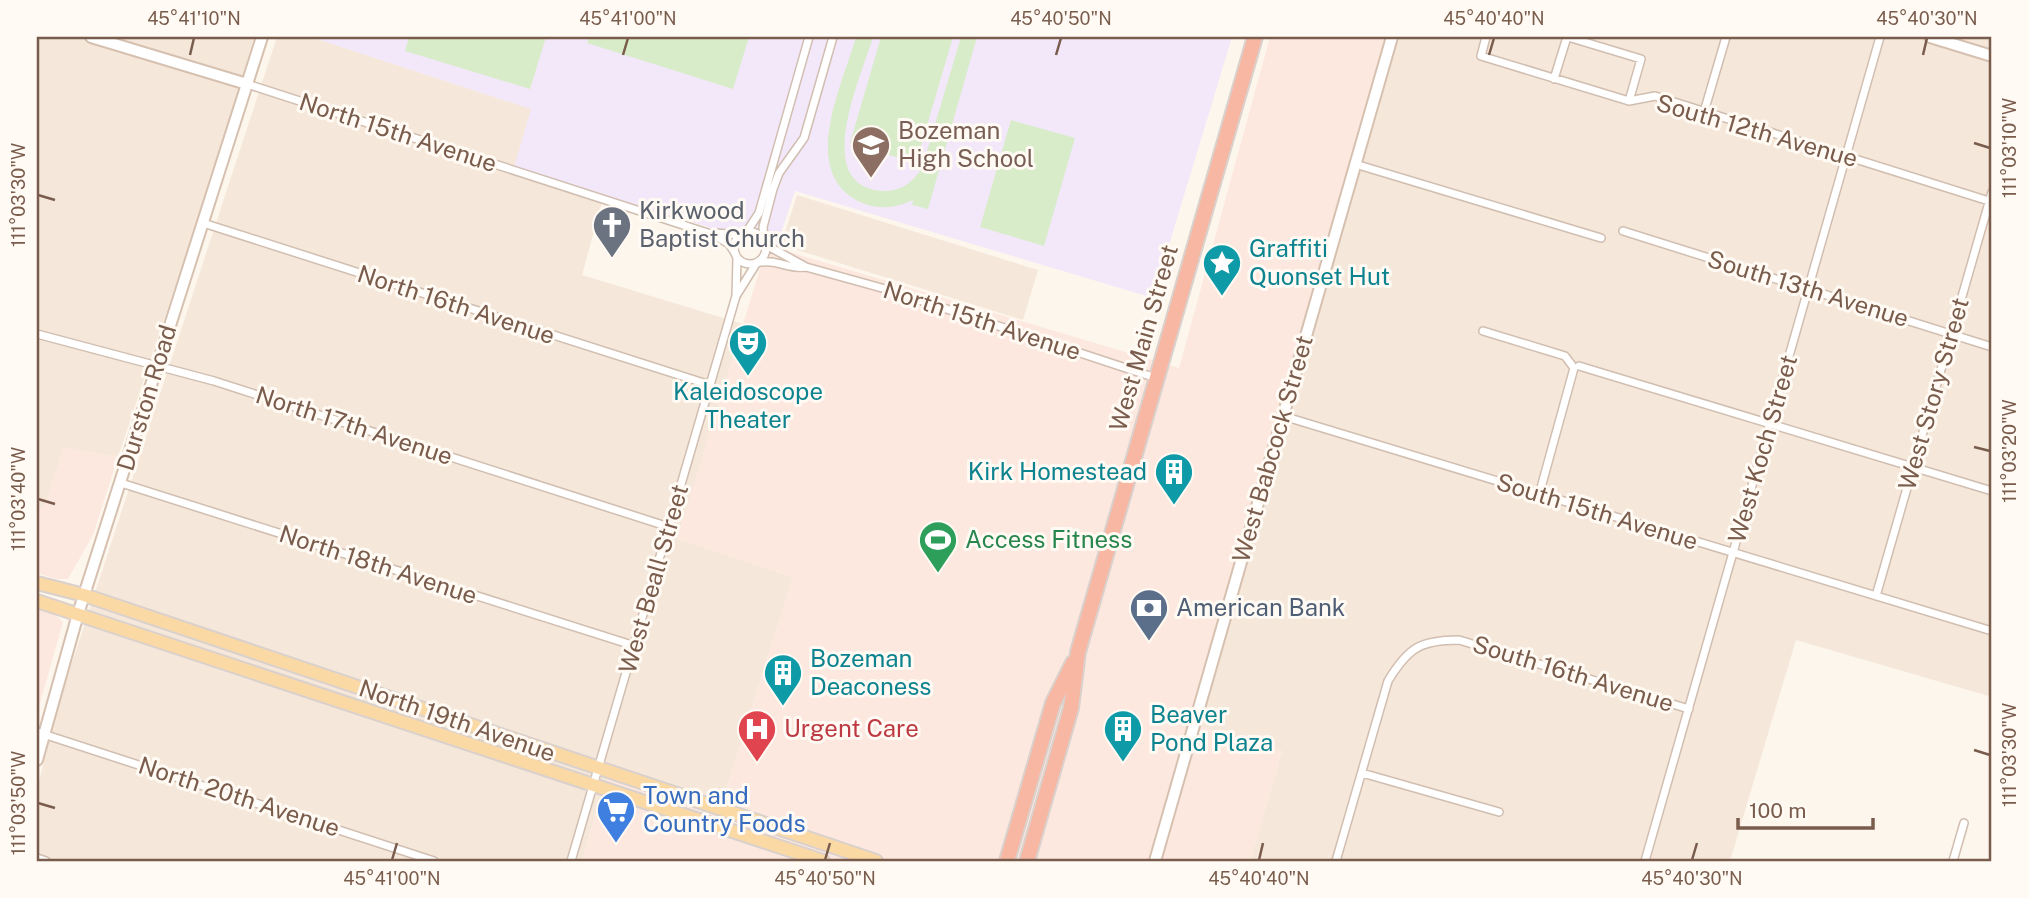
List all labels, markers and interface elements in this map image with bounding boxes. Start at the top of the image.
text: 45°41'10"N [147,8,241,29]
text: 45°41'00"N [579,8,677,29]
text: 45°40'50"N [1010,8,1112,29]
text: 45°40'40"N [1443,8,1545,29]
text: 45°40'30"N [1876,8,1978,29]
street label: North 15th Avenue [296,87,501,177]
street label: South 12th Avenue [1653,88,1861,172]
text: 111°03'10"W [1999,98,2020,198]
place label: Bozeman High School [898,116,1034,172]
school or university icon: Bozeman High School [850,124,892,179]
text: 111°03'30"W [8,143,29,247]
place label: Kirkwood Baptist Church [639,196,805,252]
church icon: Kirkwood Baptist Church [591,204,633,259]
place label: Graffiti Quonset Hut [1249,234,1390,290]
street label: West Main Street [1103,241,1183,434]
place icon: Graffiti Quonset Hut [1201,242,1243,297]
street label: South 13th Avenue [1704,244,1912,332]
street label: North 16th Avenue [354,259,558,349]
street label: North 15th Avenue [880,275,1085,365]
street label: West Story Street [1892,294,1974,493]
street label: Durston Road [111,321,182,474]
theatre icon: Kaleidoscope Theater [727,322,769,377]
street label: West Babcock Street [1226,332,1318,565]
street label: West Koch Street [1722,351,1802,546]
place label: Kaleidoscope Theater [673,377,823,433]
street label: North 17th Avenue [252,380,456,470]
text: 111°03'20"W [1999,399,2020,503]
text: 111°03'40"W [8,447,29,551]
building icon: Kirk Homestead [1153,451,1195,506]
place label: Kirk Homestead [968,457,1147,485]
street label: South 15th Avenue [1493,467,1701,555]
street label: West Beall Street [613,481,693,676]
street label: North 18th Avenue [276,519,481,609]
sports icon: Access Fitness [917,519,959,574]
place label: Access Fitness [965,525,1132,553]
bank icon: American Bank [1128,587,1170,642]
place label: American Bank [1176,593,1345,621]
street label: South 16th Avenue [1469,629,1677,717]
place label: Bozeman Deaconess [810,644,932,700]
building icon: Bozeman Deaconess [762,652,804,707]
street label: North 19th Avenue [356,673,559,767]
place label: Beaver Pond Plaza [1150,700,1273,756]
text: 111°03'30"W [1999,703,2020,807]
hospital icon: Urgent Care [736,708,778,763]
building icon: Beaver Pond Plaza [1102,708,1144,763]
place label: Urgent Care [784,714,919,742]
street label: North 20th Avenue [135,750,343,842]
text: 111°03'50"W [8,751,29,855]
place label: Town and Country Foods [643,781,806,837]
scale bar [1738,786,1873,830]
supermarket icon: Town and Country Foods [595,789,637,844]
text: 100 m [1749,798,1806,823]
text: 45°41'00"N [343,868,441,889]
text: 45°40'50"N [774,868,876,889]
text: 45°40'40"N [1208,868,1310,889]
text: 45°40'30"N [1641,868,1743,889]

